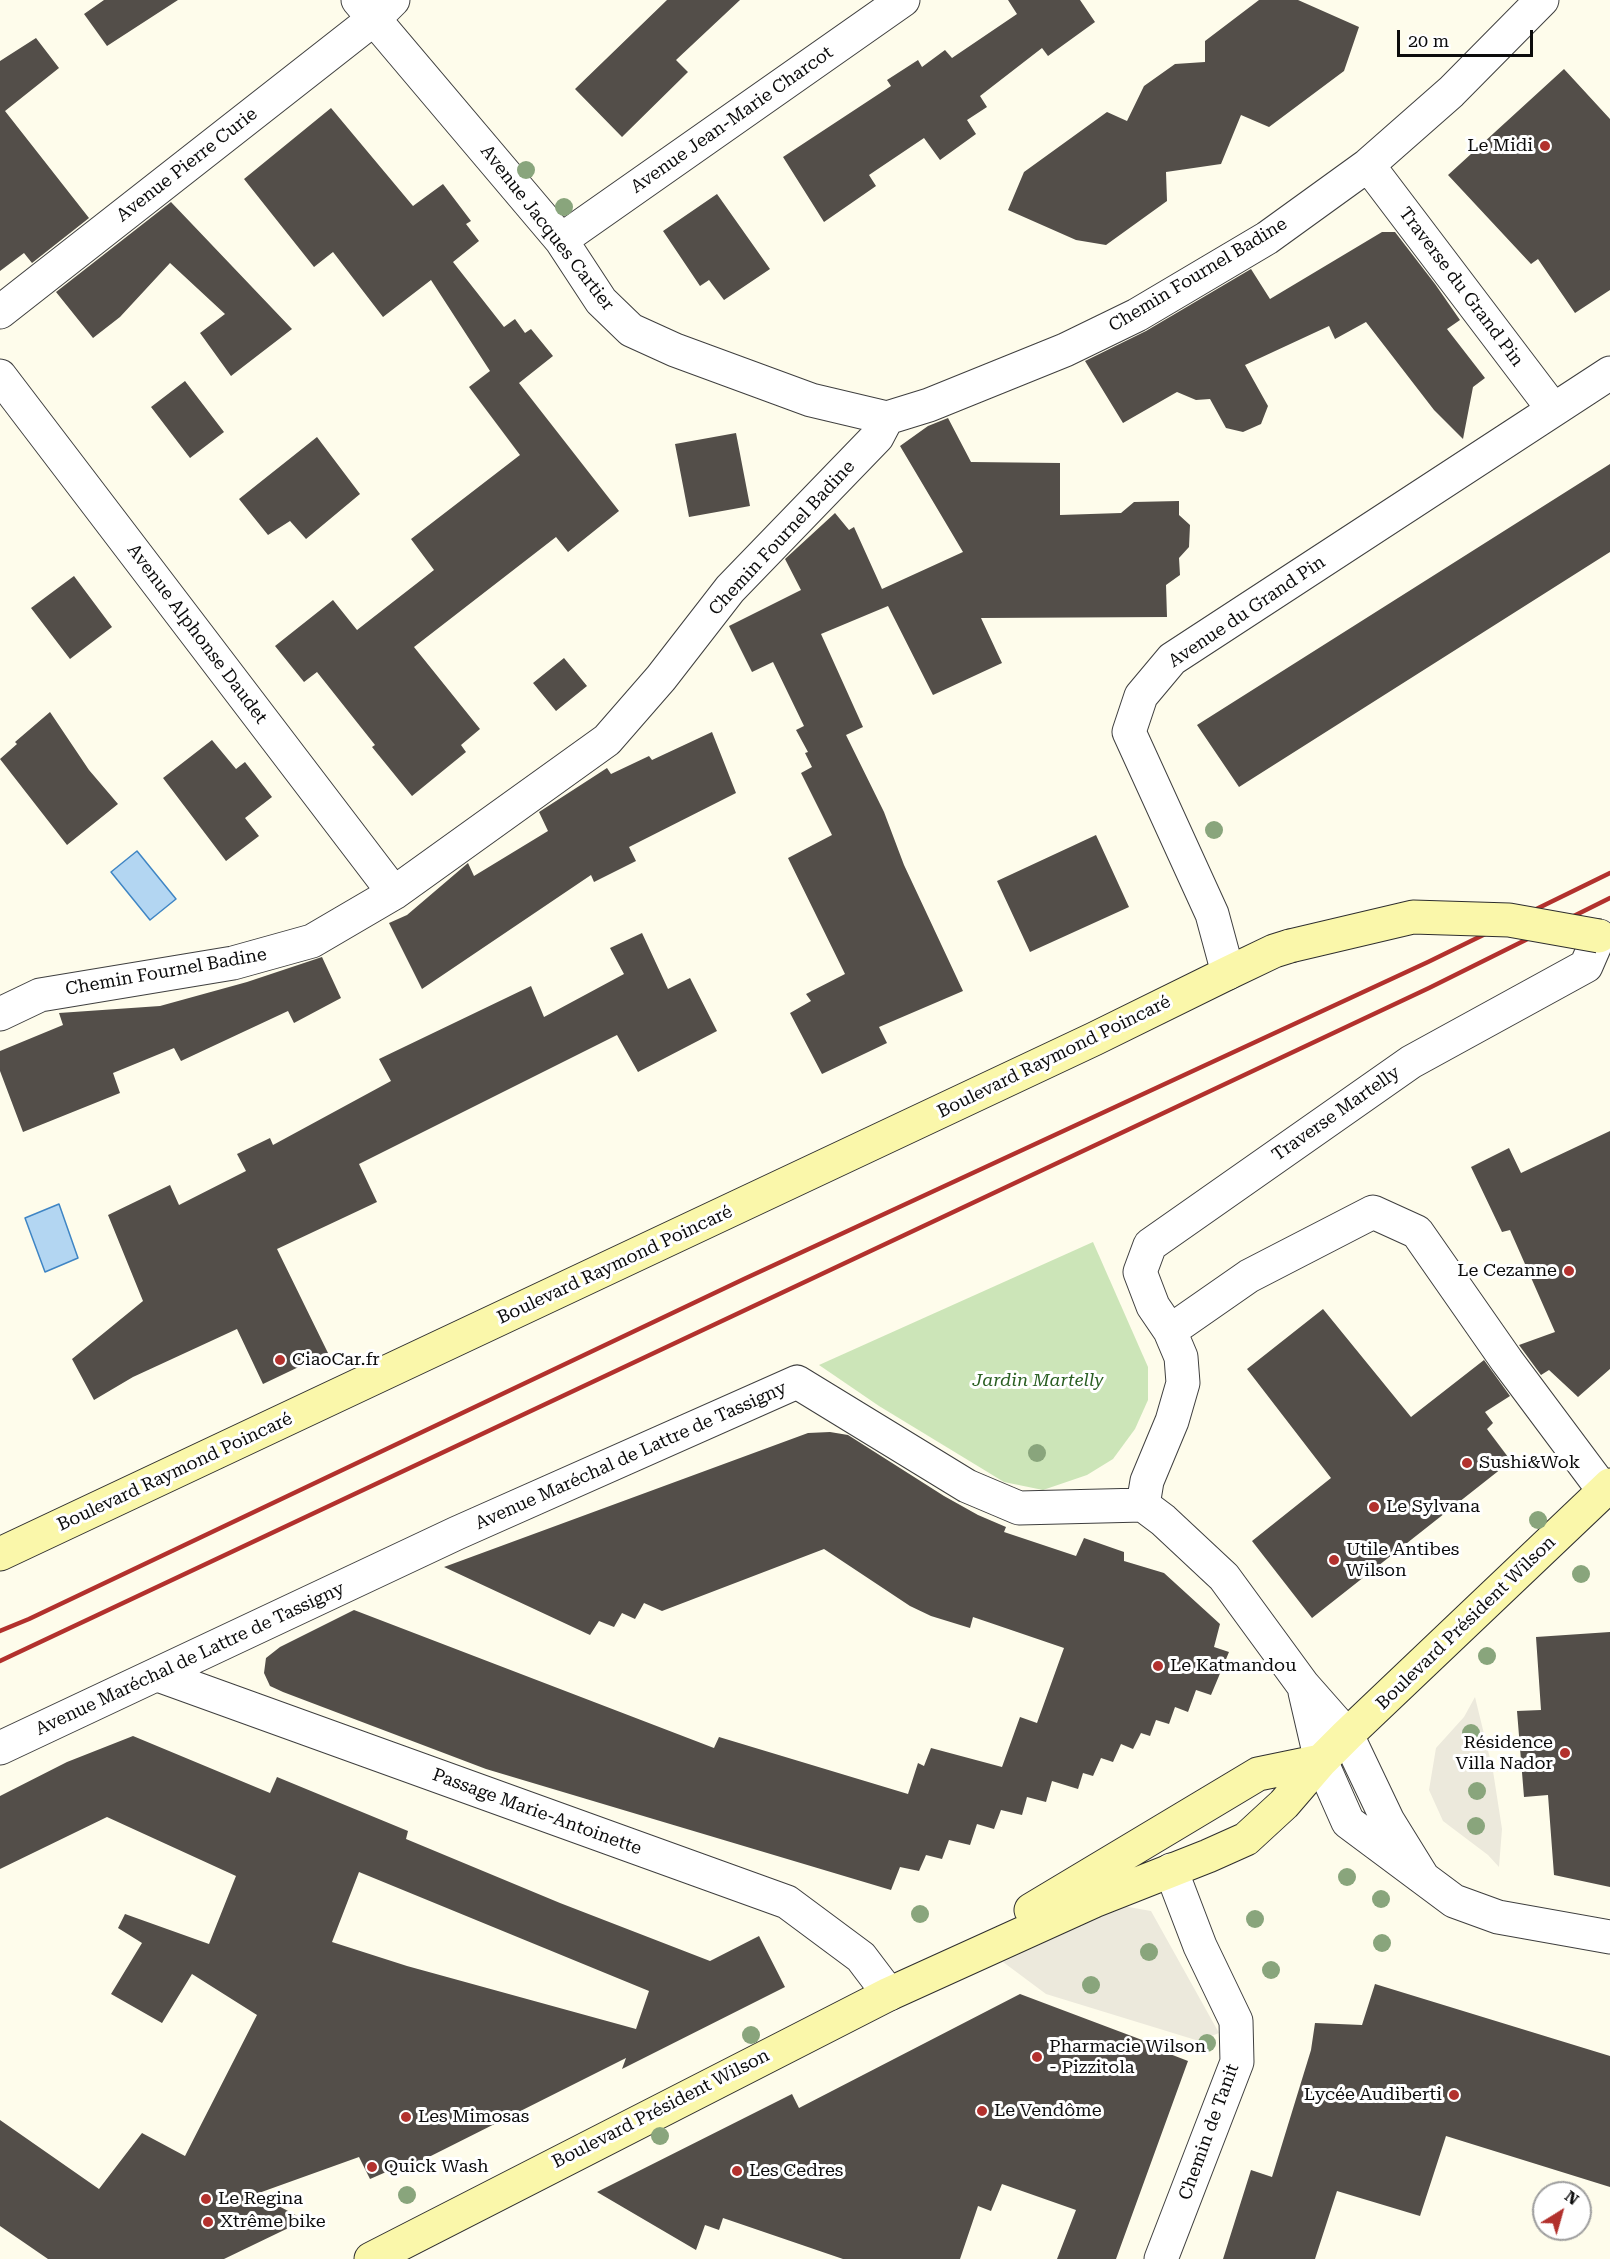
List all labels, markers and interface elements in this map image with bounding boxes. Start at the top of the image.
scale bar [1400,18,1536,56]
text: 20 m [1408,30,1449,51]
street label: Avenue Jean-Marie Charcot [627,42,837,198]
street label: Avenue Pierre Curie [112,103,262,227]
place label: Le Midi [1467,135,1533,157]
marker: Le Midi [1538,139,1552,153]
street label: Avenue Jacques Cartier [476,141,618,315]
street label: Traverse du Grand Pin [1394,203,1528,371]
street label: Chemin Fournel Badine [1105,213,1291,337]
street label: Chemin Fournel Badine [704,456,860,620]
street label: Avenue Alphonse Daudet [122,540,272,728]
street label: Avenue du Grand Pin [1165,552,1329,672]
street label: Chemin Fournel Badine [64,944,268,1000]
street label: Boulevard Raymond Poincaré [934,991,1174,1123]
street label: Traverse Martelly [1268,1062,1404,1166]
street label: Boulevard Raymond Poincaré [494,1201,736,1329]
place label: Le Cezanne [1457,1260,1557,1282]
marker: Le Cezanne [1562,1264,1576,1278]
place label: CiaoCar.fr [292,1349,380,1371]
marker: CiaoCar.fr [273,1353,287,1367]
park label: Jardin Martelly [973,1370,1103,1392]
street label: Avenue Maréchal de Lattre de Tassigny [472,1377,790,1535]
street label: Boulevard Raymond Poincaré [54,1408,296,1536]
place label: Sushi&Wok [1479,1452,1580,1474]
marker: Sushi&Wok [1460,1456,1474,1470]
place label: Le Sylvana [1386,1496,1480,1518]
marker: Le Sylvana [1367,1500,1381,1514]
street label: Boulevard Président Wilson [1372,1532,1560,1714]
place label: Utile Antibes Wilson [1346,1539,1459,1582]
marker: Utile Antibes Wilson [1327,1553,1341,1567]
street label: Avenue Maréchal de Lattre de Tassigny [32,1578,348,1740]
place label: Le Katmandou [1170,1655,1296,1677]
marker: Le Katmandou [1151,1659,1165,1673]
place label: Résidence Villa Nador [1456,1732,1553,1774]
marker: Résidence Villa Nador [1558,1746,1572,1760]
street label: Passage Marie-Antoinette [429,1764,645,1860]
place label: Pharmacie Wilson - Pizzitola [1049,2036,1206,2078]
street label: Boulevard Président Wilson [549,2045,773,2173]
marker: Pharmacie Wilson - Pizzitola [1030,2050,1044,2064]
street label: Chemin de Tanit [1174,2061,1244,2203]
place label: Lycée Audiberti [1304,2084,1442,2106]
marker: Lycée Audiberti [1447,2088,1461,2102]
place label: Le Vendôme [994,2100,1102,2122]
marker: Le Vendôme [975,2104,989,2118]
place label: Les Mimosas [418,2106,529,2128]
marker: Les Mimosas [399,2110,413,2124]
place label: Quick Wash [384,2156,489,2178]
marker: Quick Wash [365,2160,379,2174]
place label: Les Cedres [749,2160,843,2182]
marker: Les Cedres [730,2164,744,2178]
north arrow [1532,2181,1592,2241]
text: N [1561,2187,1583,2209]
place label: Le Regina [218,2188,303,2210]
marker: Le Regina [199,2192,213,2206]
place label: Xtrême bike [220,2211,326,2233]
marker: Xtrême bike [201,2215,215,2229]

